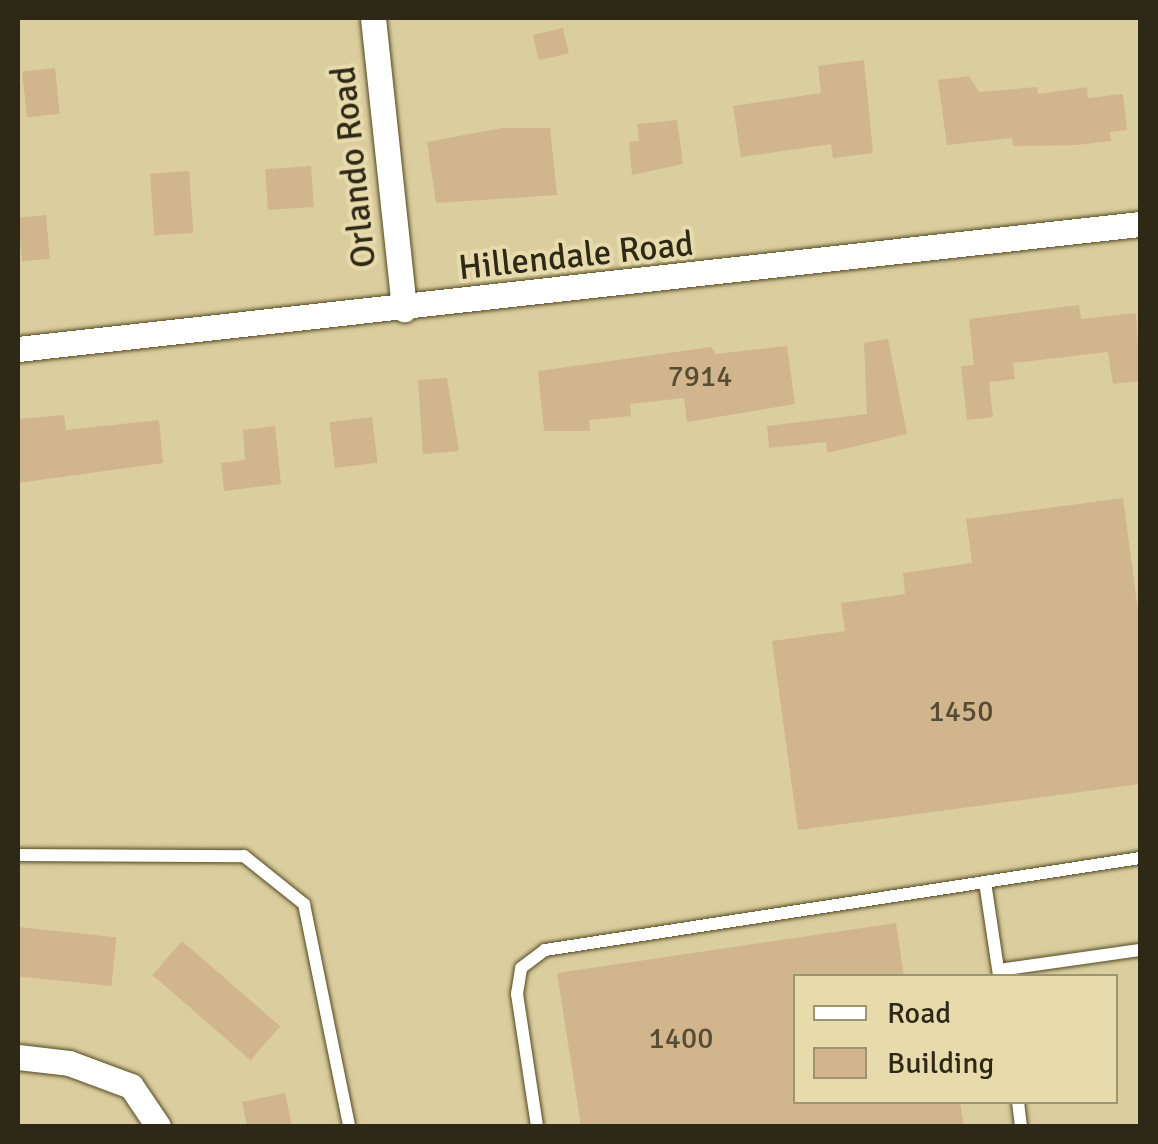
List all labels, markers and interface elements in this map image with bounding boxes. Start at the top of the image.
street label: Orlando Road [323,64,385,270]
street label: Hillendale Road [457,223,695,289]
house number: 7914 [668,359,732,395]
house number: 1450 [929,694,993,730]
legend [793,974,1118,1104]
text: Road [887,995,951,1032]
house number: 1400 [649,1021,713,1057]
text: Building [887,1045,994,1082]

